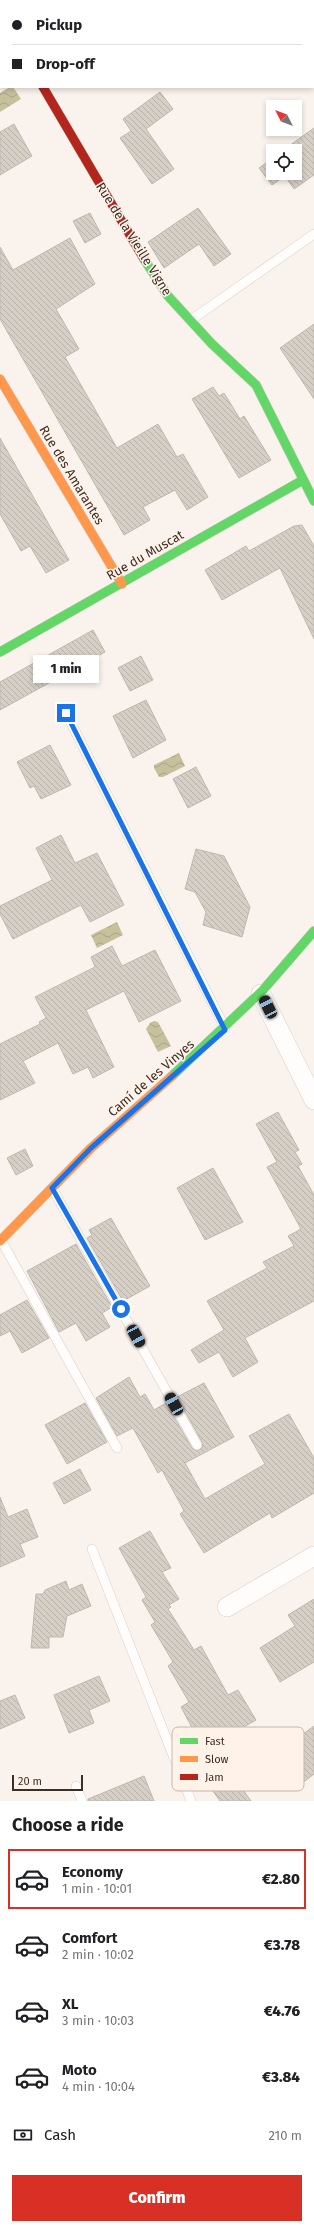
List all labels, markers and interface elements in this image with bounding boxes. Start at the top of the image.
text: Pickup [36,16,82,34]
text: Drop-off [36,55,95,73]
north arrow [266,100,302,136]
map controls [266,100,302,180]
button: locate [266,144,302,180]
street label: Rue de la Vieille Vigne [93,180,175,298]
street label: Rue des Amarantes [36,423,108,527]
street label: Rue du Muscat [104,527,186,583]
callout: 1 min [33,655,99,683]
text: 1 min [50,661,82,676]
route end [57,704,75,722]
car [257,994,279,1020]
street label: Camí de les Vinyes [105,1037,197,1119]
route start [112,1300,130,1318]
car [125,1323,147,1349]
car [163,1391,185,1417]
legend [172,1727,304,1791]
text: Fast [205,1735,225,1748]
text: Slow [205,1753,229,1766]
text: Jam [205,1771,224,1784]
scale bar [12,1773,83,1792]
text: 20 m [18,1775,42,1788]
text: Choose a ride [12,1814,124,1836]
icon: car [14,1861,50,1897]
text: Economy [62,1863,123,1881]
text: €2.80 [262,1870,300,1888]
text: 1 min · 10:01 [62,1881,132,1896]
icon: car [14,1927,50,1963]
text: Comfort [62,1929,118,1947]
text: €3.78 [264,1936,300,1954]
text: 2 min · 10:02 [62,1947,134,1962]
icon: car [14,1993,50,2029]
text: XL [62,1995,78,2013]
text: €4.76 [264,2002,300,2020]
text: 3 min · 10:03 [62,2013,134,2028]
icon: car [14,2059,50,2095]
text: Moto [62,2061,97,2079]
text: €3.84 [262,2068,300,2086]
text: 4 min · 10:04 [62,2079,135,2094]
icon: cash [12,2124,34,2146]
text: Cash [44,2126,76,2144]
text: 210 m [268,2128,302,2143]
button: Confirm [12,2175,302,2221]

